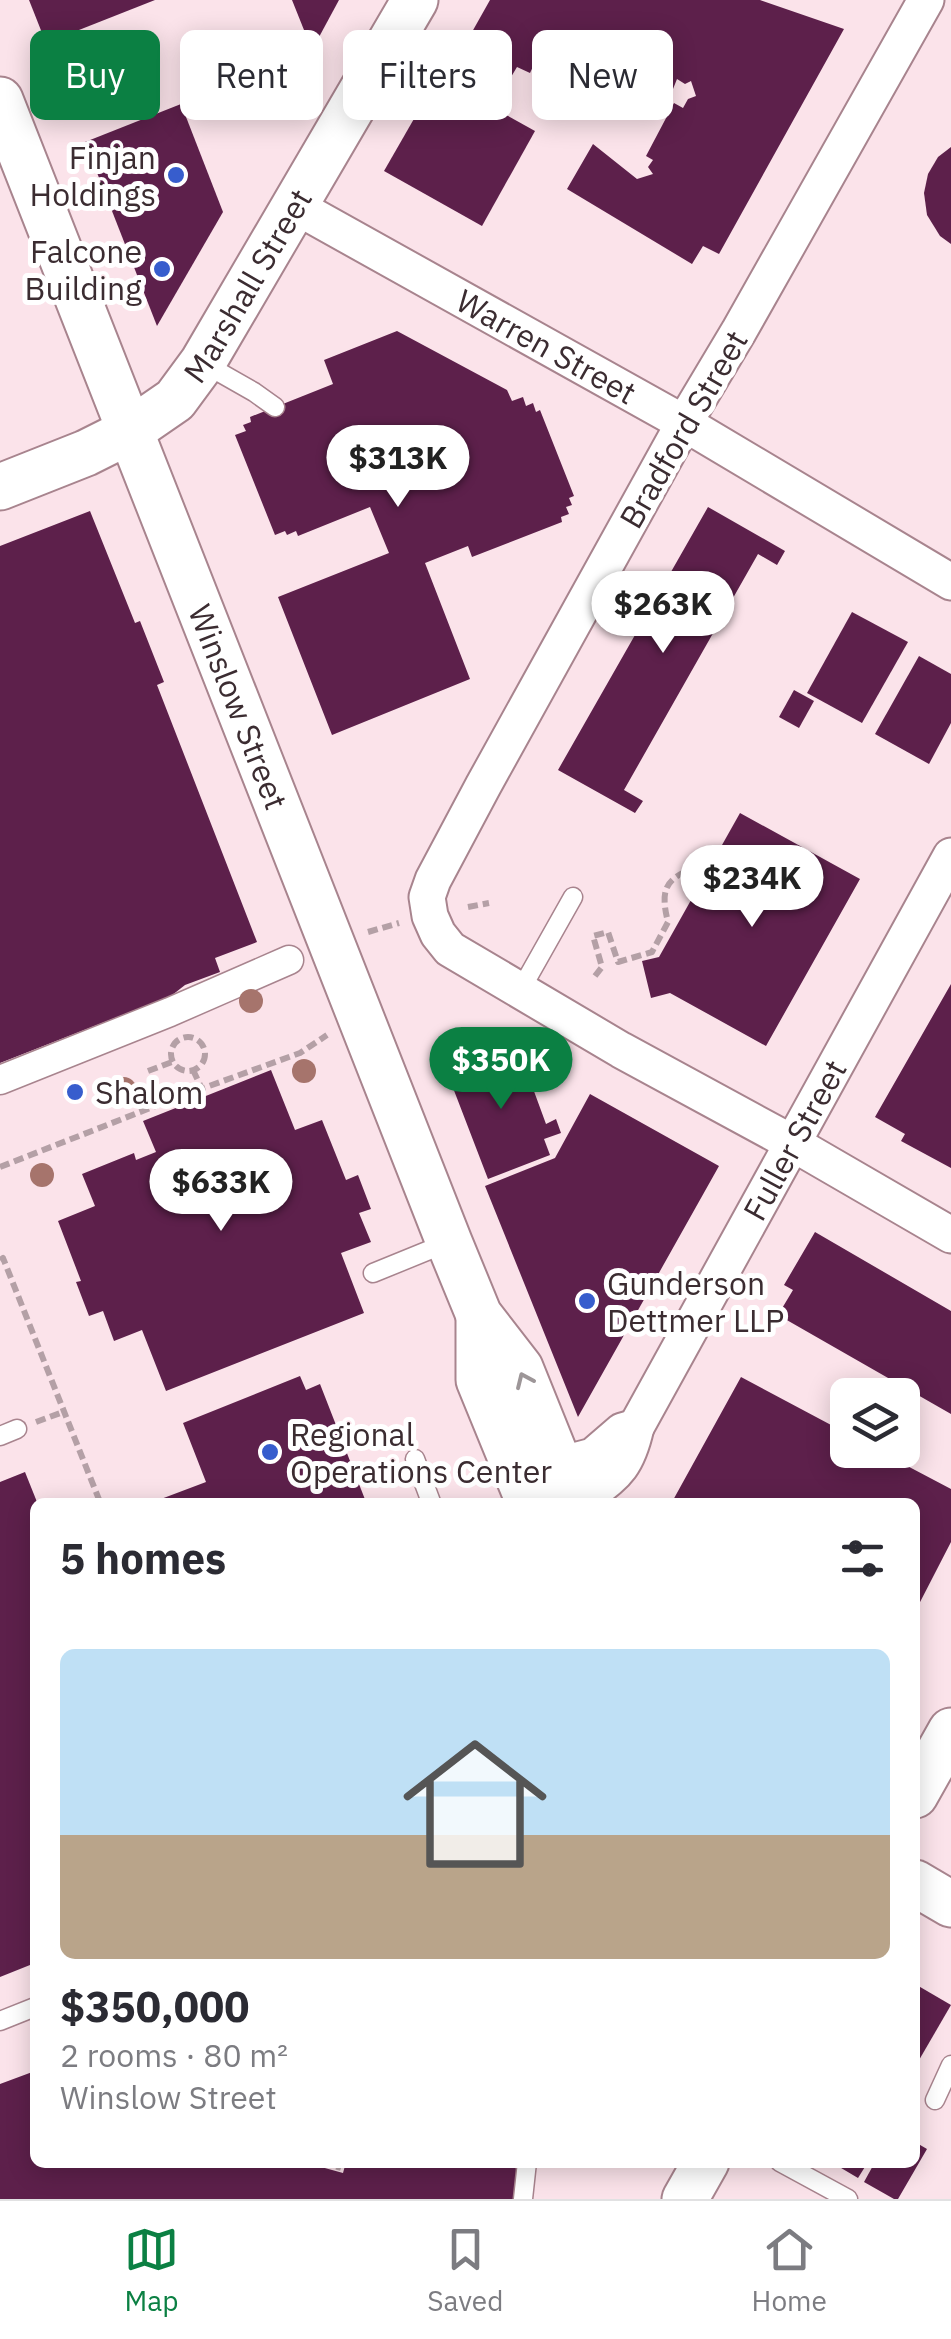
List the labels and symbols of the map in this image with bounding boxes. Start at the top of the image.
place label: Finjan Holdings [30,136,156,215]
marker: Finjan Holdings [165,164,187,186]
street label: Marshall Street [174,181,321,391]
place label: Falcone Building [25,230,142,309]
marker: Falcone Building [151,258,173,280]
street label: Warren Street [449,279,644,413]
street label: Bradford Street [609,322,757,536]
pin: $313K [328,425,468,510]
pin: $263K [593,571,733,656]
street label: Winslow Street [179,598,298,815]
pin: $234K [682,845,822,930]
pin: $350K [431,1027,571,1112]
street label: Fuller Street [733,1052,856,1228]
place label: Shalom [95,1071,203,1113]
marker: Shalom [64,1081,86,1103]
pin: $633K [151,1149,291,1234]
place label: Gunderson Dettmer LLP [607,1262,784,1341]
marker: Gunderson Dettmer LLP [576,1290,598,1312]
one-way arrow [516,1372,536,1390]
place label: Regional Operations Center [290,1413,552,1492]
marker: Regional Operations Center [259,1441,281,1463]

